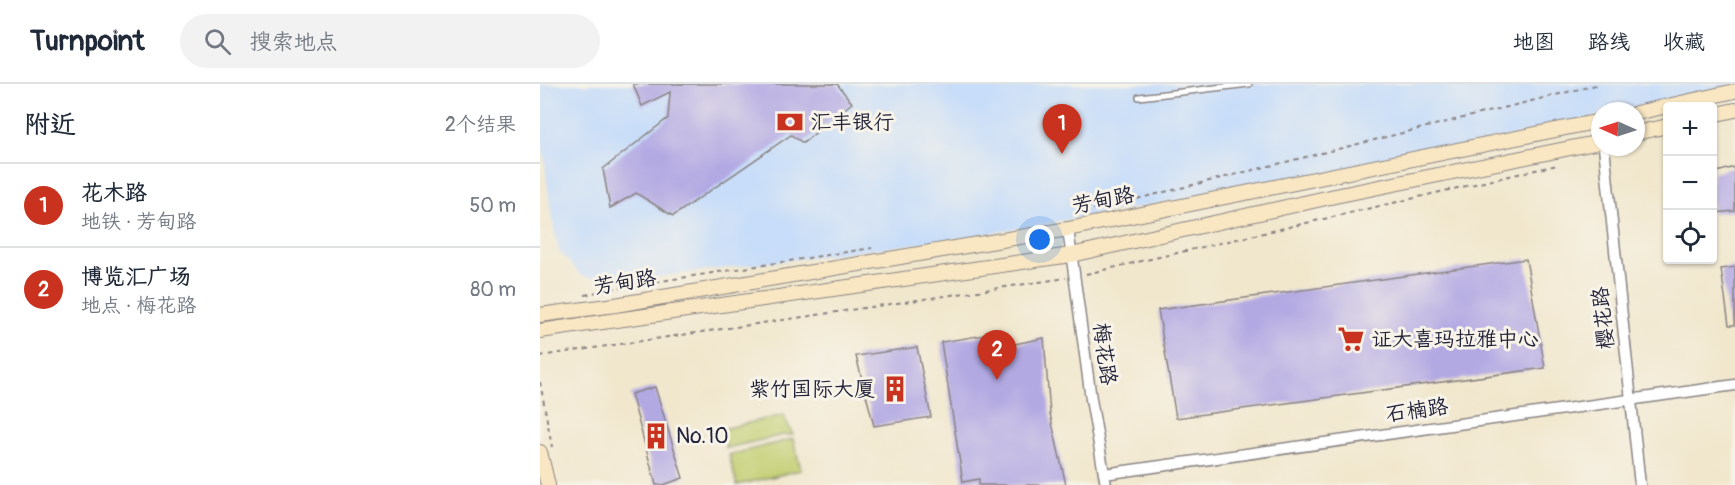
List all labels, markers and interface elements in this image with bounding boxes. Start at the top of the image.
search box [180,14,600,68]
text: Turnpoint [30,24,144,59]
icon: search [201,25,234,58]
text: 搜索地点 [249,28,337,56]
text: 地图 [1513,29,1555,56]
text: 路线 [1588,29,1630,56]
text: 收藏 [1663,29,1705,56]
north arrow [1591,102,1645,156]
map controls [1663,102,1717,264]
button: + [1663,102,1717,156]
pin: 1 [1042,104,1082,154]
bank icon: 汇丰银行 [775,107,805,137]
text: 附近 [24,109,76,141]
place label: 汇丰银行 [810,109,894,136]
text: 2个结果 [445,112,516,137]
button: − [1663,156,1717,210]
text: 花木路 [81,179,147,207]
street label: 芳甸路 [1070,181,1137,220]
text: 1 [40,193,47,218]
text: 50 m [469,193,516,218]
text: 地铁 · 芳甸路 [81,209,196,234]
button: locate [1663,210,1717,264]
your location [1025,225,1054,254]
text: 博览汇广场 [81,263,191,291]
street label: 芳甸路 [592,264,658,301]
text: 2 [38,277,49,302]
text: 80 m [470,277,516,302]
street label: 樱花路 [1587,285,1620,351]
text: 地点 · 梅花路 [81,293,196,318]
street label: 梅花路 [1087,321,1122,387]
supermarket icon: 证大喜玛拉雅中心 [1336,324,1366,354]
place label: 证大喜玛拉雅中心 [1371,326,1539,353]
pin: 2 [978,330,1016,380]
building icon: 紫竹国际大厦 [880,374,910,404]
place label: 紫竹国际大厦 [749,376,875,403]
street label: 石楠路 [1384,393,1450,428]
building icon: No.10 [641,421,671,451]
place label: No.10 [676,423,729,450]

